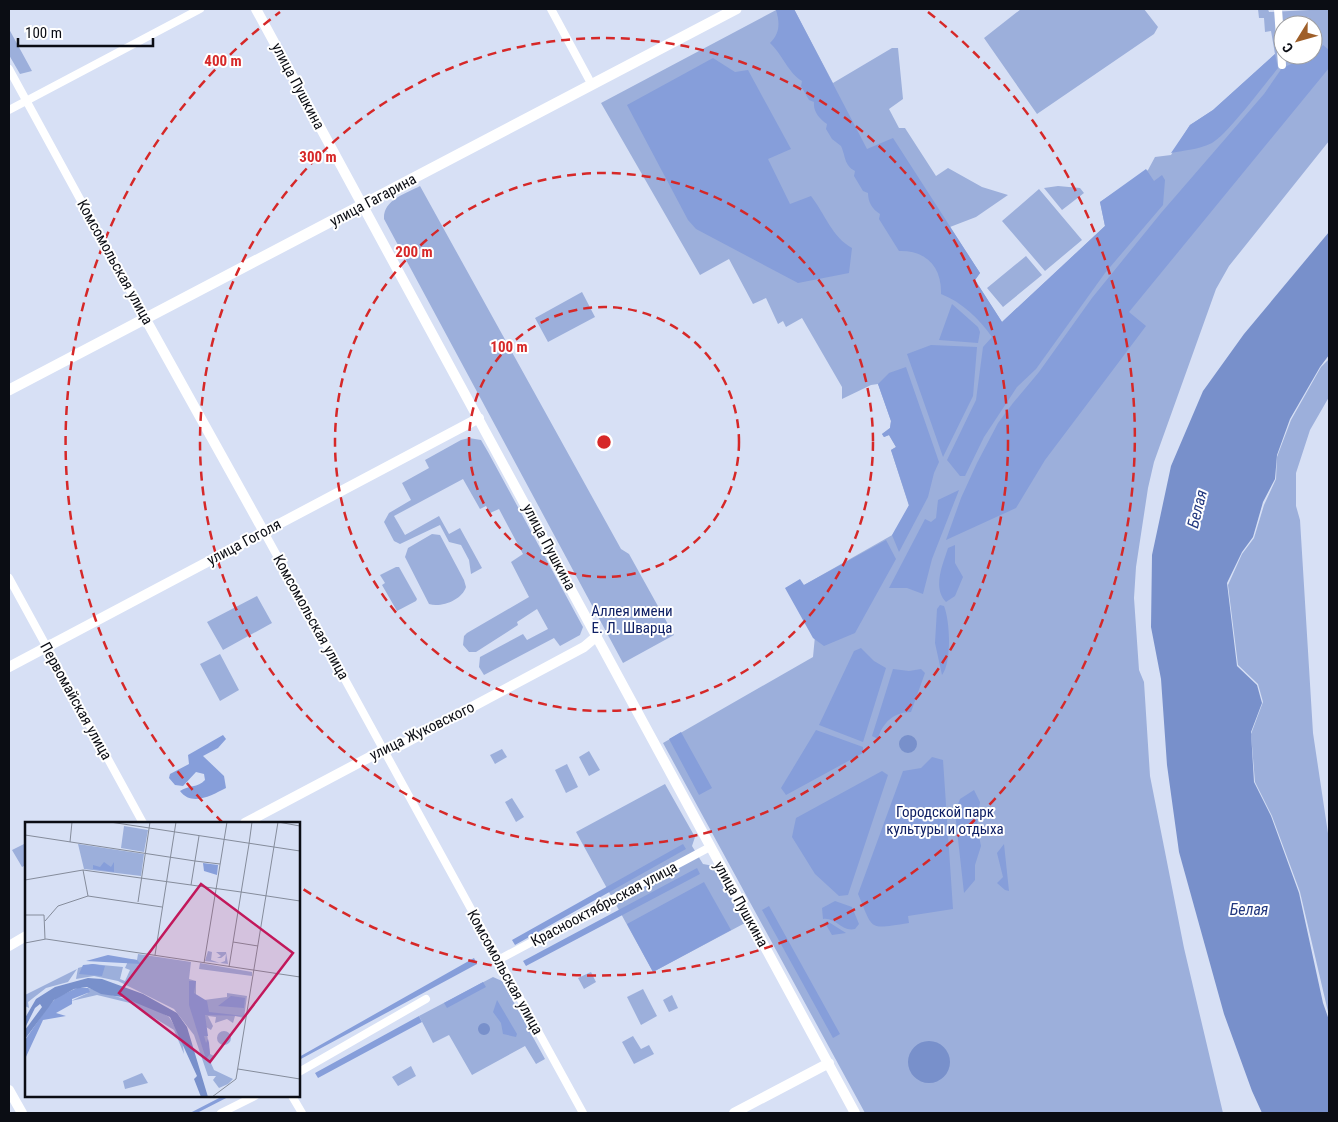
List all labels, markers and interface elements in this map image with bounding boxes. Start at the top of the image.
scale bar [18,15,152,47]
north arrow [1273,15,1323,65]
text: 100 m [25,24,62,42]
street label: улица Пушкина [268,40,328,132]
text: С [1279,40,1296,56]
text: 400 m [204,52,242,70]
text: 300 m [299,148,337,166]
street label: улица Гагарина [327,170,419,230]
street label: Комсомольская улица [73,196,157,328]
text: 200 m [395,243,433,261]
text: 100 m [490,338,528,356]
centre of rings [595,433,613,451]
water label: Белая [1183,487,1211,530]
street label: улица Пушкина [519,501,579,593]
street label: улица Гоголя [204,515,284,569]
street label: Комсомольская улица [269,551,353,683]
park label: Аллея имени Е. Л. Шварца [591,602,673,637]
street label: Первомайская улица [36,639,116,763]
street label: улица Жуковского [367,698,477,764]
park label: Городской парк культуры и отдыха [886,803,1004,838]
inset map [25,822,300,1097]
street label: Краснооктябрьская улица [528,858,680,950]
street label: улица Пушкина [710,858,772,950]
water label: Белая [1230,900,1269,919]
street label: Комсомольская улица [463,906,547,1038]

